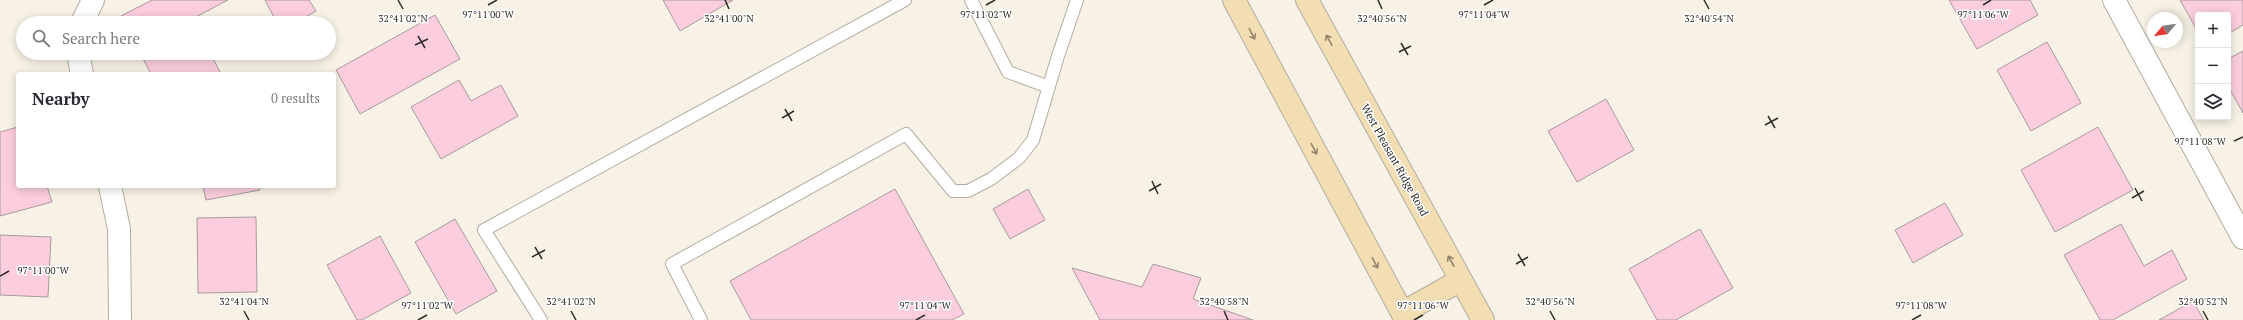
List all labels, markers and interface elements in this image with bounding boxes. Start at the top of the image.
text: 97°11'00"W [462,8,514,21]
text: 97°11'02"W [960,8,1012,21]
text: 97°11'04"W [1458,8,1510,21]
text: 97°11'06"W [1957,8,2009,21]
text: 32°41'02"N [378,12,428,25]
text: 32°41'00"N [704,12,754,25]
text: 32°40'56"N [1357,12,1407,25]
text: 32°40'54"N [1684,12,1734,25]
north arrow [2147,12,2183,48]
map controls [2195,12,2231,120]
button: + [2195,12,2231,48]
search box [16,16,336,60]
icon: search [30,27,52,49]
text: Search here [62,28,140,48]
one-way arrow [1249,28,1256,40]
one-way arrow [1325,34,1332,46]
button: − [2195,48,2231,84]
button: layers [2195,84,2231,120]
text: Nearby [32,87,90,110]
text: 0 results [271,89,320,107]
street label: West Pleasant Ridge Road [1358,101,1432,219]
text: 97°11'08"W [2174,135,2226,148]
one-way arrow [1310,143,1318,155]
one-way arrow [1446,255,1454,267]
one-way arrow [1372,257,1380,269]
text: 97°11'00"W [17,264,69,277]
text: 32°41'04"N [219,295,269,308]
text: 32°41'02"N [546,295,596,308]
text: 32°40'58"N [1199,295,1249,308]
text: 32°40'56"N [1525,295,1575,308]
text: 32°40'52"N [2178,295,2228,308]
text: 97°11'02"W [401,299,453,312]
text: 97°11'04"W [899,299,951,312]
text: 97°11'06"W [1397,299,1449,312]
text: 97°11'08"W [1895,299,1947,312]

